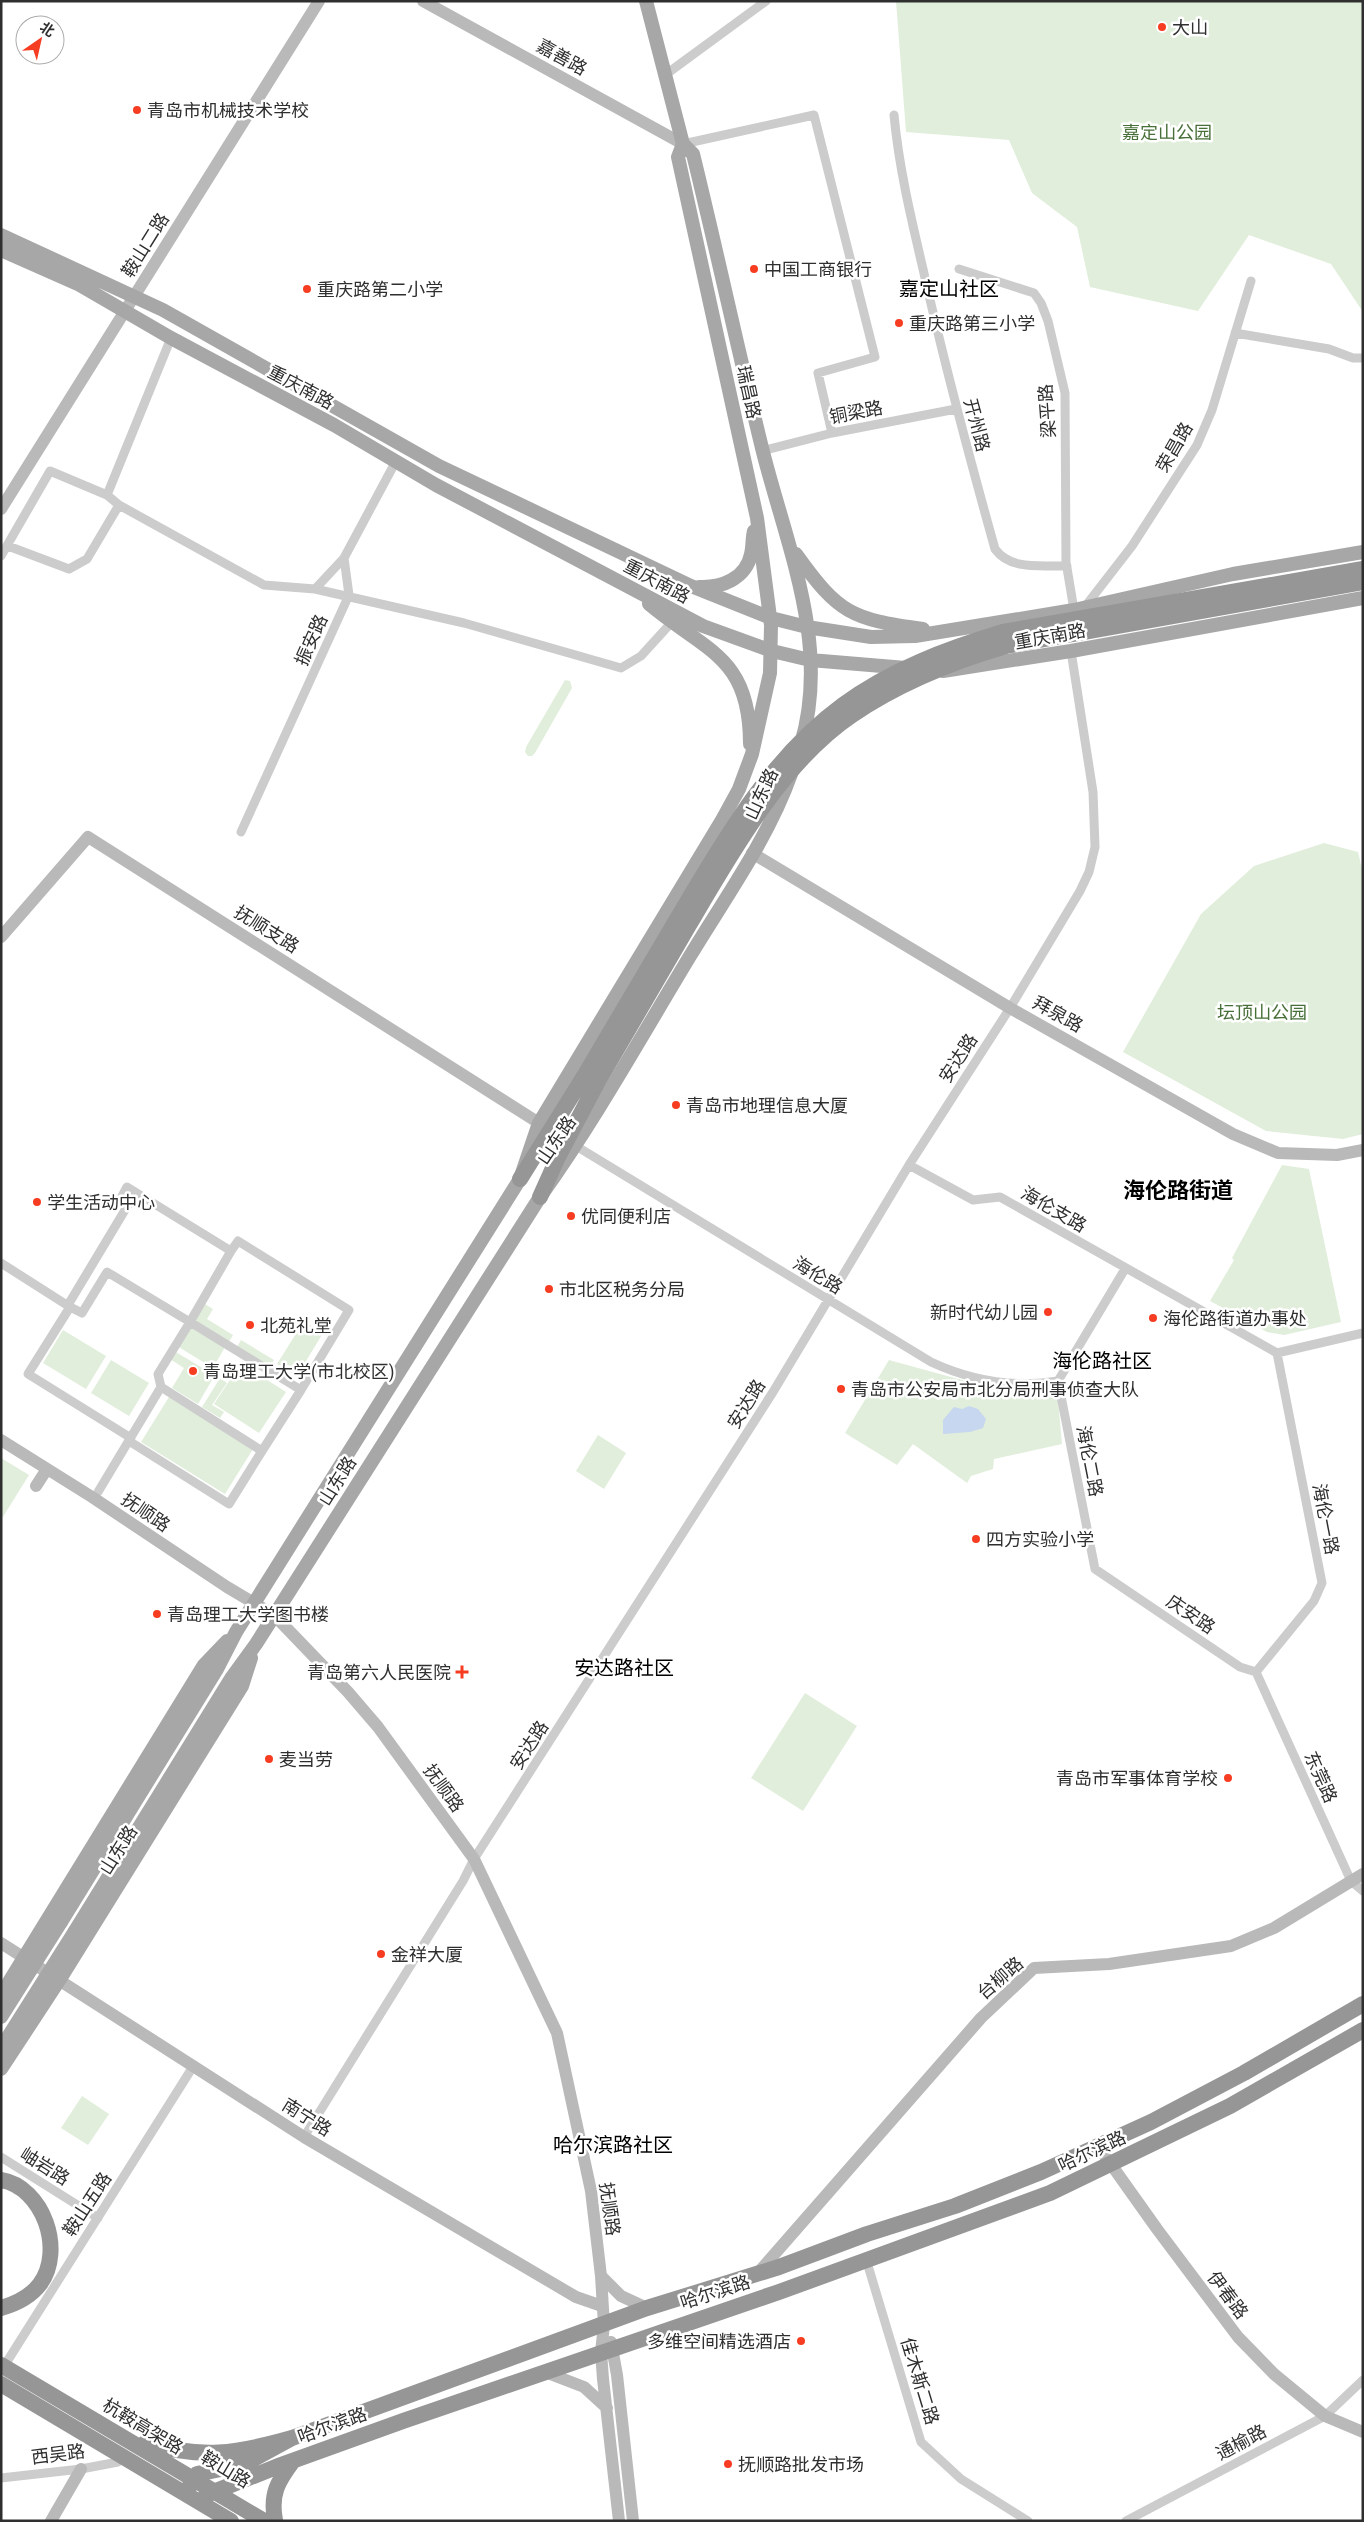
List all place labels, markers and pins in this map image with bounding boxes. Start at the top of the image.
place label: 大山 [1172,17,1208,38]
marker: 大山 [1156,21,1168,33]
place label: 青岛市机械技术学校 [147,100,309,121]
marker: 青岛市机械技术学校 [131,104,143,116]
place label: 中国工商银行 [764,259,872,280]
marker: 中国工商银行 [748,263,760,275]
place label: 重庆路第二小学 [317,279,443,300]
marker: 重庆路第二小学 [301,283,313,295]
place label: 重庆路第三小学 [909,313,1035,334]
marker: 重庆路第三小学 [893,317,905,329]
place label: 青岛市地理信息大厦 [686,1095,848,1116]
marker: 青岛市地理信息大厦 [670,1099,682,1111]
place label: 学生活动中心 [47,1192,155,1213]
marker: 学生活动中心 [31,1196,43,1208]
place label: 优同便利店 [581,1206,671,1227]
marker: 优同便利店 [565,1210,577,1222]
place label: 市北区税务分局 [559,1279,685,1300]
marker: 市北区税务分局 [543,1283,555,1295]
place label: 新时代幼儿园 [930,1302,1038,1323]
marker: 新时代幼儿园 [1042,1306,1054,1318]
place label: 海伦路街道办事处 [1163,1308,1307,1329]
marker: 海伦路街道办事处 [1147,1312,1159,1324]
place label: 北苑礼堂 [260,1315,332,1336]
marker: 北苑礼堂 [244,1319,256,1331]
place label: 青岛理工大学(市北校区) [203,1361,394,1383]
marker: 青岛理工大学(市北校区) [187,1365,199,1377]
place label: 青岛市公安局市北分局刑事侦查大队 [851,1379,1139,1400]
marker: 青岛市公安局市北分局刑事侦查大队 [835,1383,847,1395]
place label: 四方实验小学 [986,1529,1094,1550]
marker: 四方实验小学 [970,1533,982,1545]
place label: 青岛理工大学图书楼 [167,1604,329,1625]
marker: 青岛理工大学图书楼 [151,1608,163,1620]
place label: 青岛第六人民医院 [307,1662,451,1683]
marker: 青岛第六人民医院 [455,1665,469,1679]
place label: 麦当劳 [279,1749,333,1770]
marker: 麦当劳 [263,1753,275,1765]
place label: 青岛市军事体育学校 [1056,1768,1218,1789]
marker: 青岛市军事体育学校 [1222,1772,1234,1784]
place label: 金祥大厦 [391,1944,463,1965]
marker: 金祥大厦 [375,1948,387,1960]
place label: 多维空间精选酒店 [647,2331,791,2352]
marker: 多维空间精选酒店 [795,2335,807,2347]
place label: 抚顺路批发市场 [738,2454,864,2475]
marker: 抚顺路批发市场 [722,2458,734,2470]

